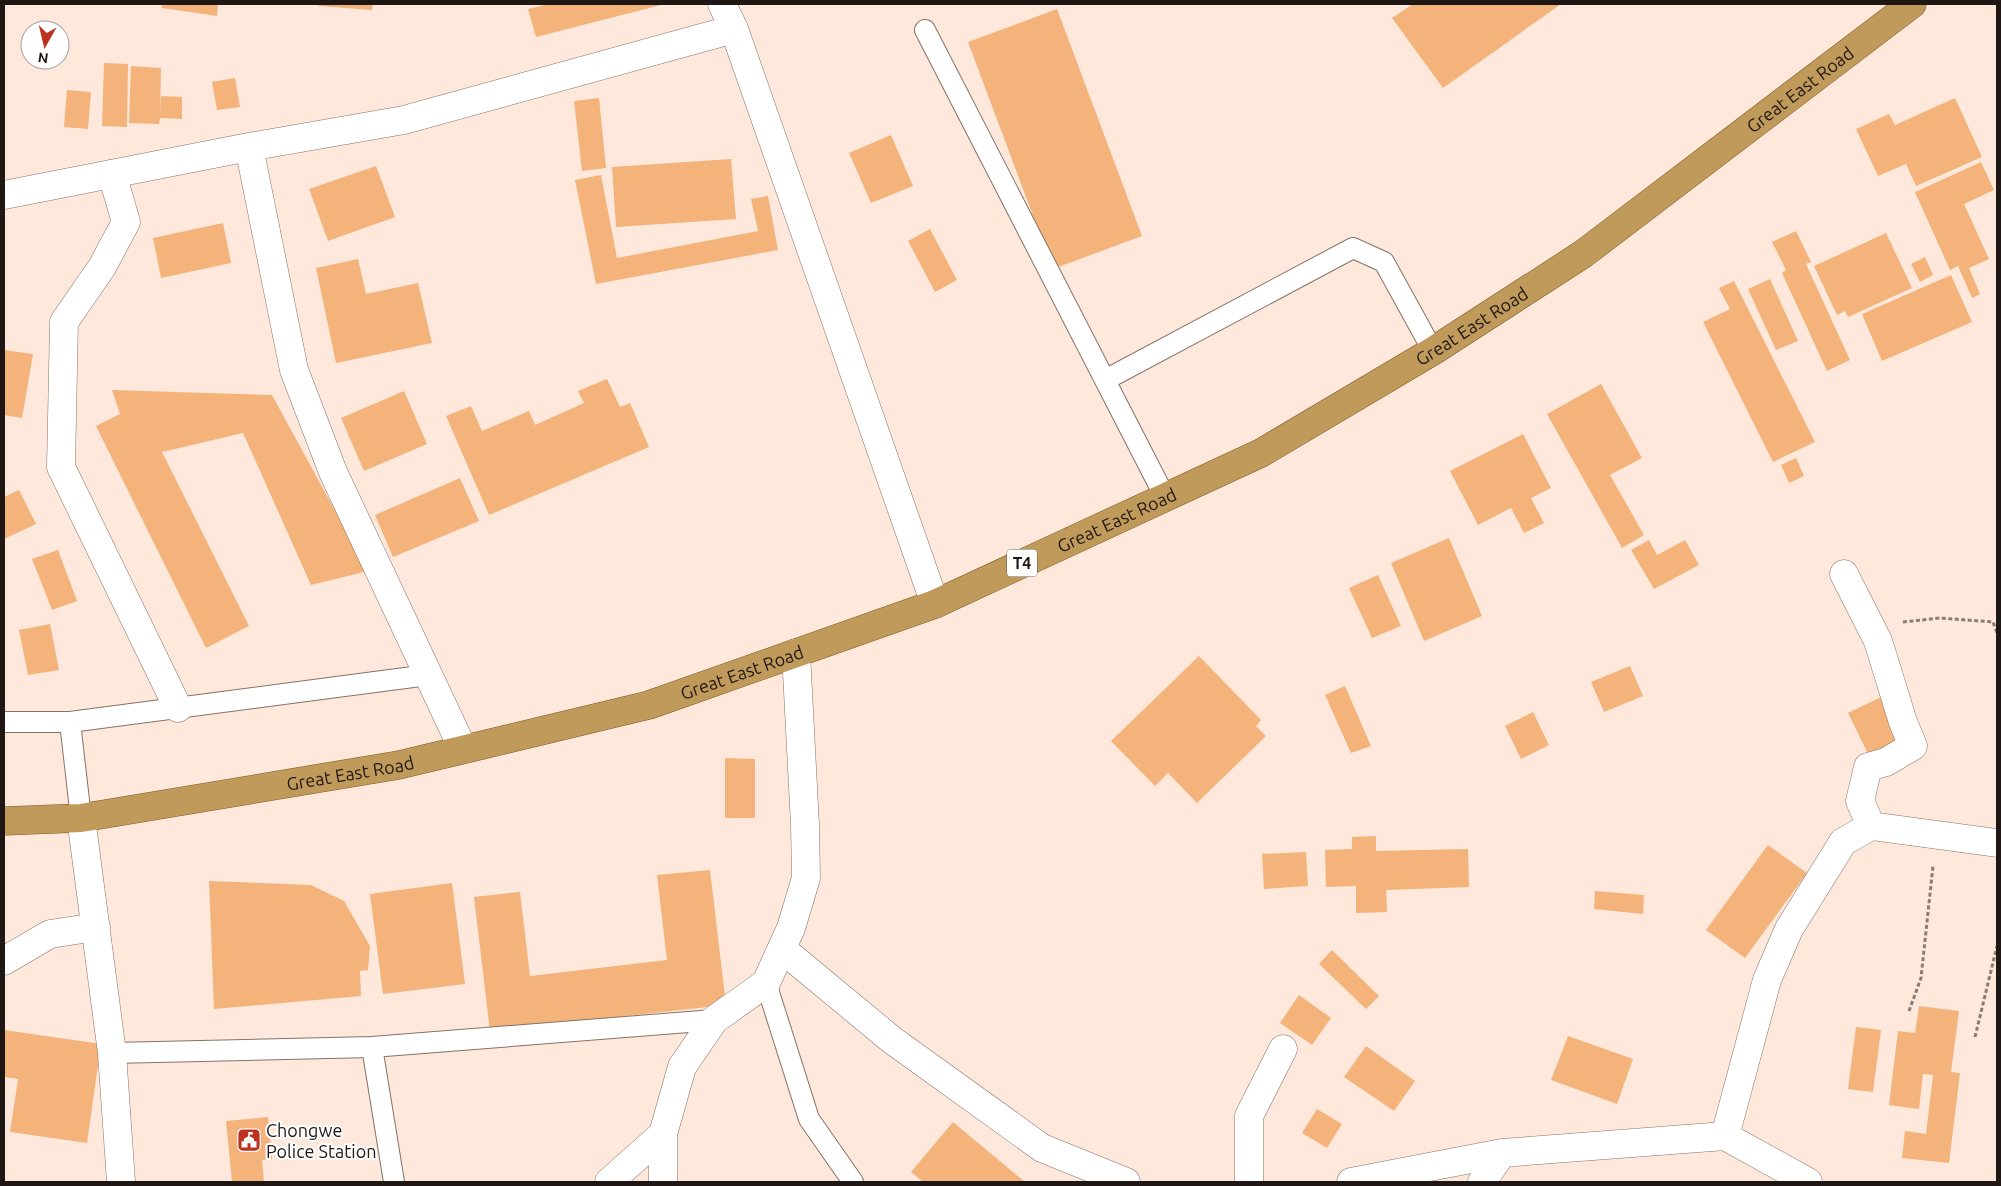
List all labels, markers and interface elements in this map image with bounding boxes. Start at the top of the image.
north arrow [20,20,70,70]
street label: Great East Road [1742,42,1857,136]
text: N [37,49,49,67]
street label: Great East Road [1412,283,1531,369]
street label: Great East Road [1054,484,1179,556]
road number: T4 [1007,550,1037,576]
street label: Great East Road [678,641,806,703]
street label: Great East Road [285,752,416,794]
place label: Chongwe Police Station [266,1120,377,1161]
public building icon: Chongwe Police Station [236,1127,262,1153]

